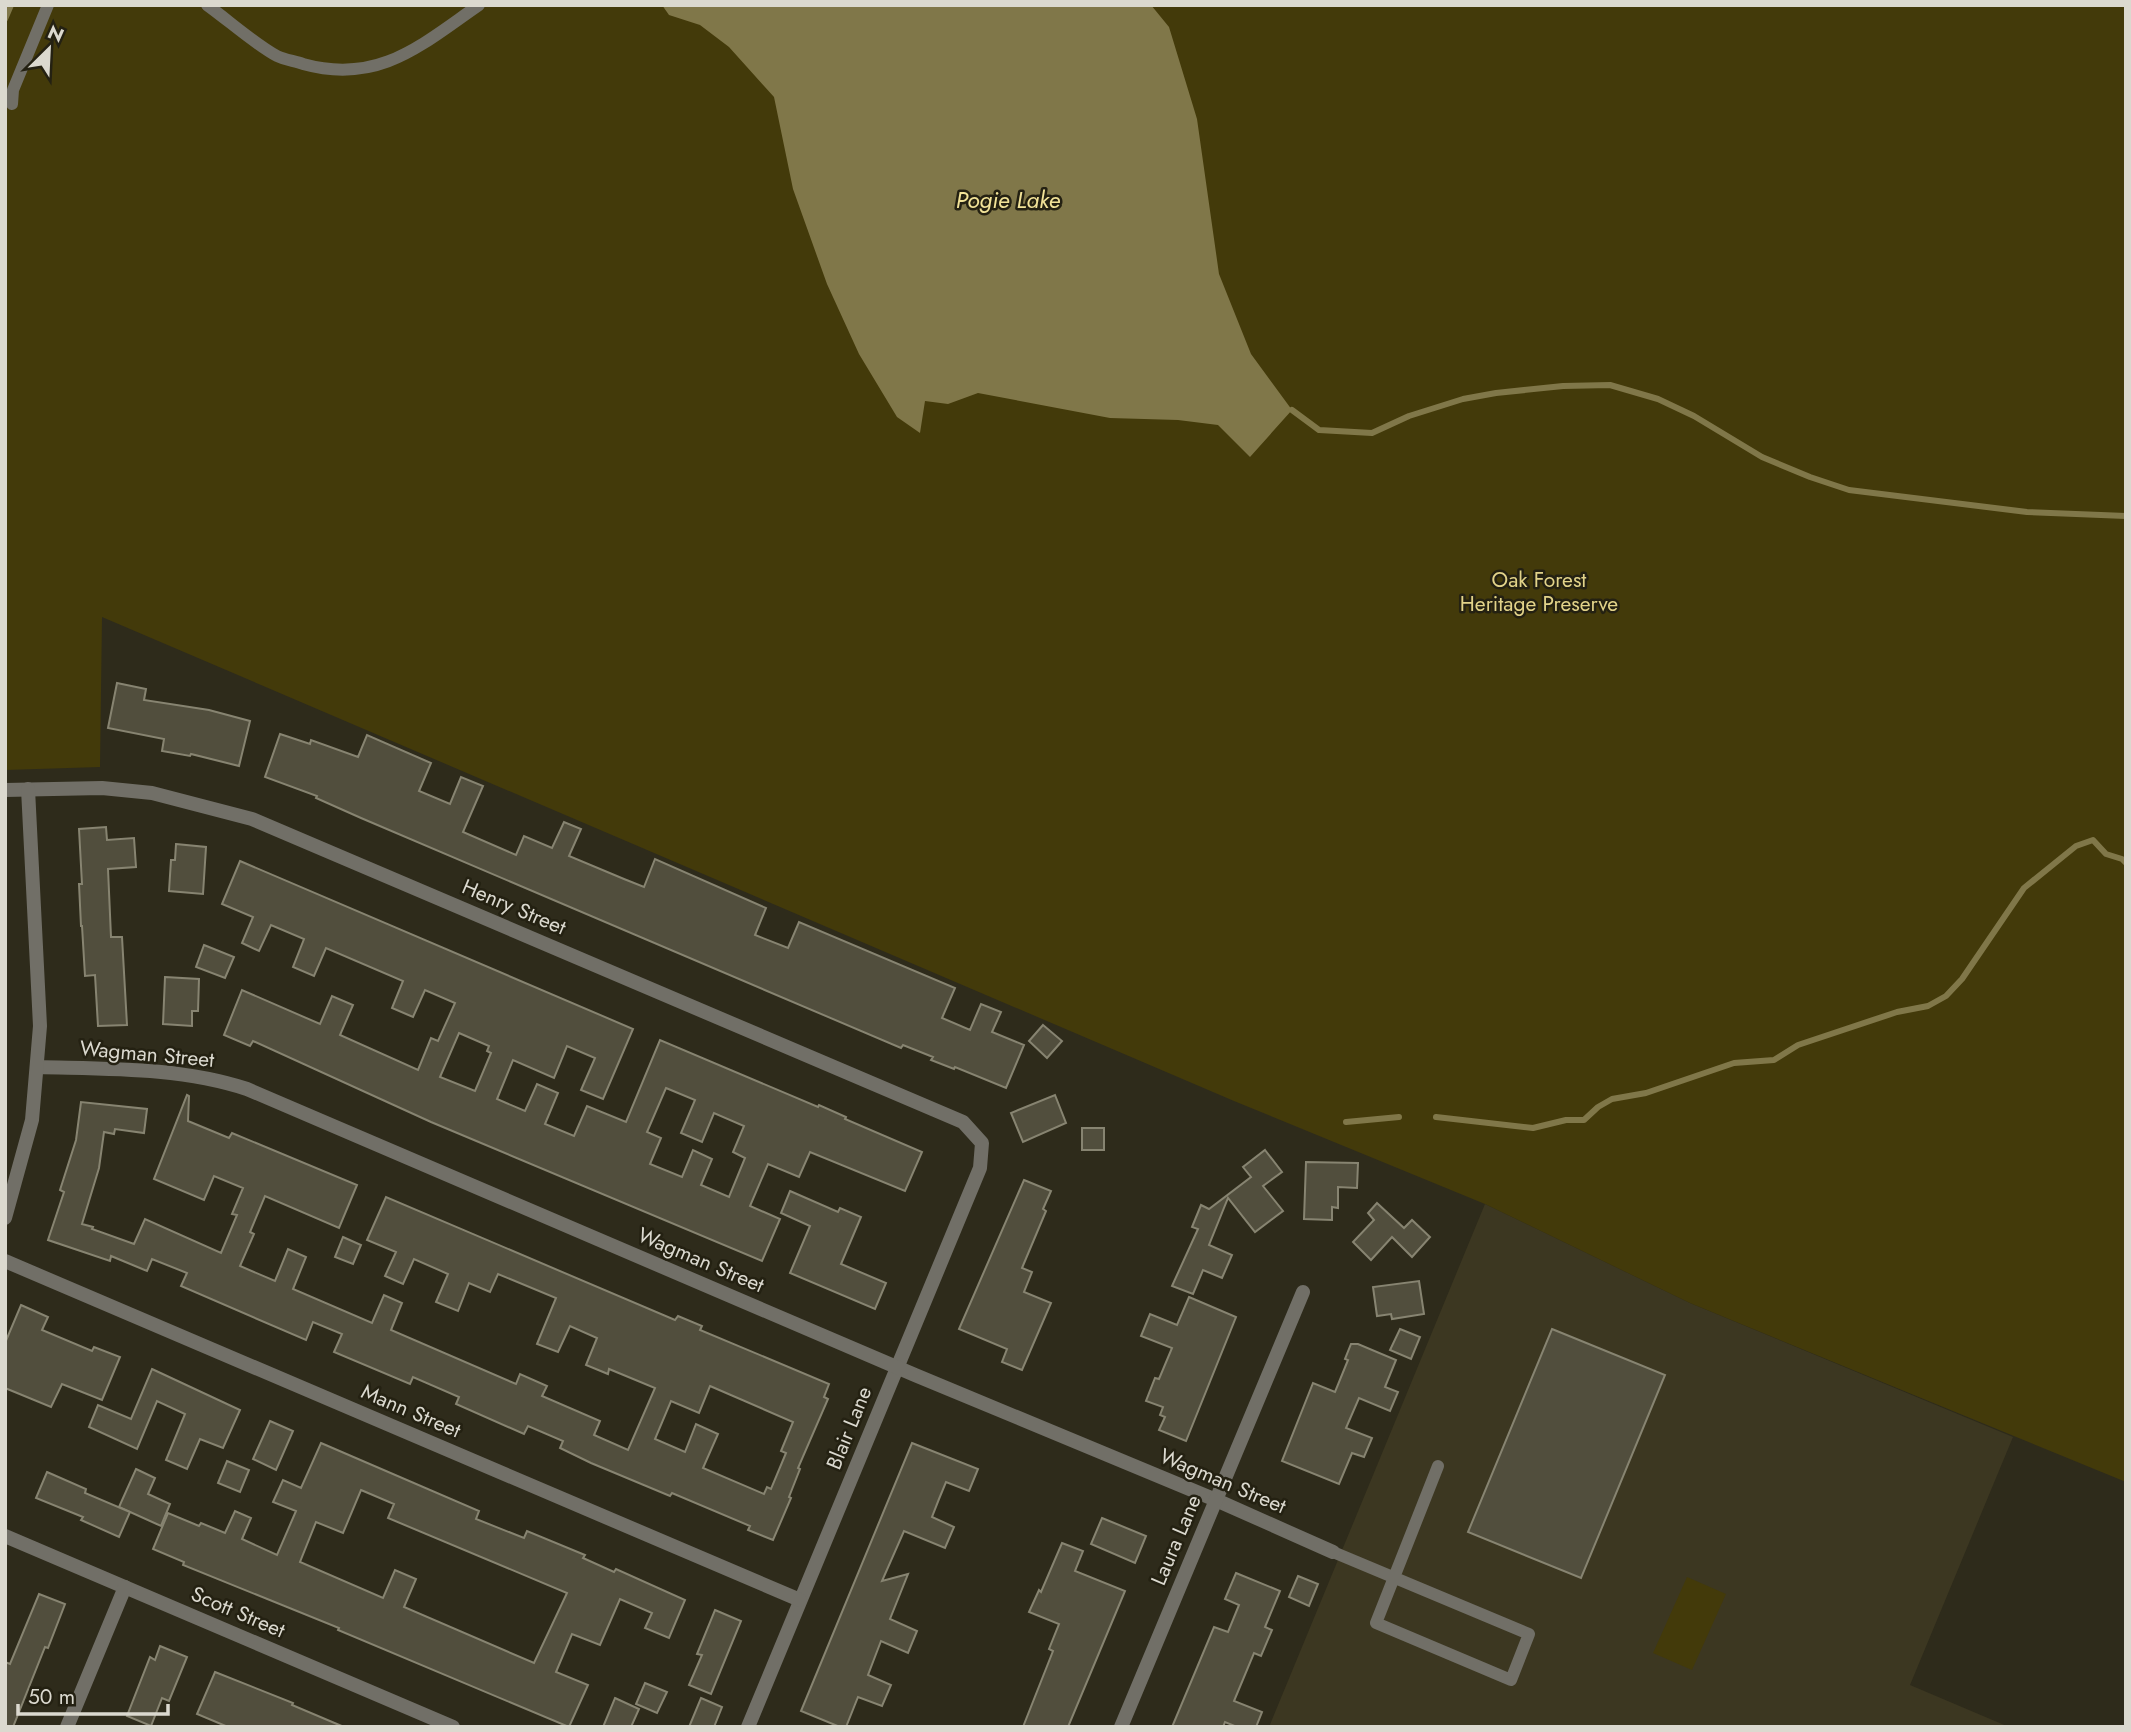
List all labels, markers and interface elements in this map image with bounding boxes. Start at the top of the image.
north arrow [14,14,84,84]
text: N [43,19,68,49]
water label: Pogie Lake [956,183,1061,217]
park label: Oak Forest Heritage Preserve [1460,565,1618,619]
street label: Henry Street [457,872,571,942]
street label: Wagman Street [79,1033,215,1075]
street label: Wagman Street [633,1220,769,1300]
street label: Mann Street [357,1377,465,1445]
street label: Blair Lane [819,1382,879,1474]
street label: Wagman Street [1155,1441,1291,1521]
street label: Laura Lane [1144,1490,1209,1590]
street label: Scott Street [186,1579,290,1645]
scale bar [18,1672,168,1716]
text: 50 m [28,1682,75,1712]

